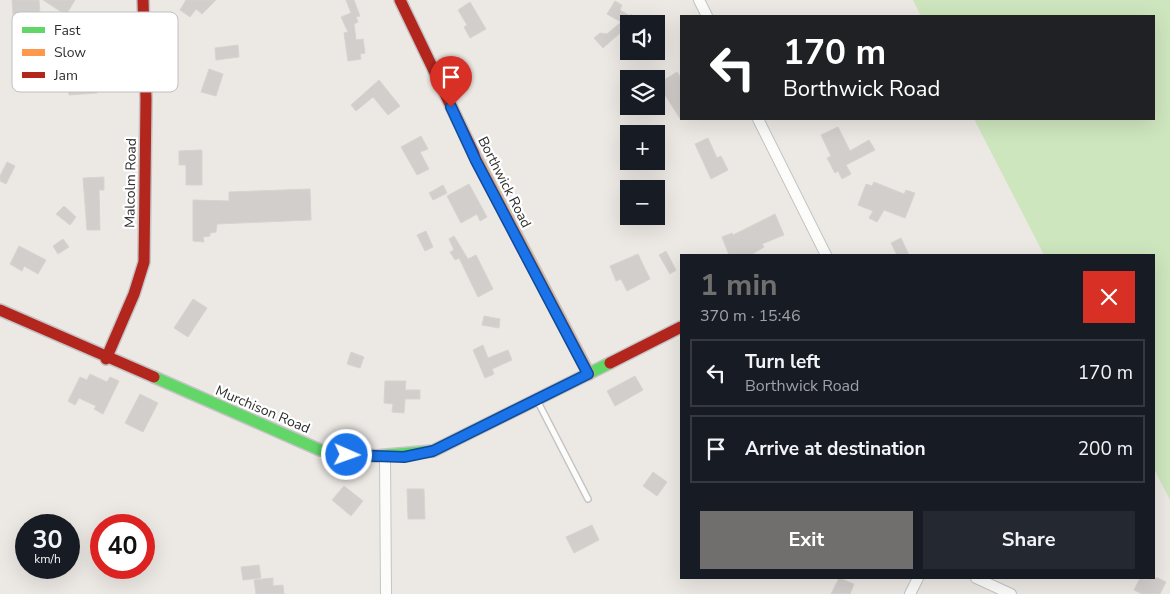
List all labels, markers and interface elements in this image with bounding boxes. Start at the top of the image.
legend [12,12,178,92]
map controls [620,15,665,225]
button: sound [620,15,665,60]
text: Fast [54,21,80,40]
text: 170 m [783,29,886,76]
icon: left [700,35,765,100]
text: Slow [54,43,86,62]
pin [430,56,472,107]
icon: arrive [437,63,465,91]
text: Jam [53,66,78,85]
button: layers [620,70,665,115]
text: Borthwick Road [783,74,940,104]
button: + [620,125,665,170]
street label: Borthwick Road [473,133,536,231]
street label: Malcolm Road [120,138,141,228]
button: − [620,180,665,225]
text: 1 min [700,265,778,306]
button: close [1083,271,1135,323]
text: 370 m · 15:46 [700,305,801,327]
text: Turn left [745,349,820,375]
icon: left [702,359,730,387]
text: 170 m [1078,360,1133,386]
text: Borthwick Road [745,375,859,397]
street label: Murchison Road [213,381,313,438]
position arrow [320,428,372,480]
icon: arrive [702,435,730,463]
text: Arrive at destination [745,436,926,462]
text: 200 m [1078,436,1133,462]
button: Exit [700,511,913,569]
button: Share [923,511,1135,569]
speed limit sign: 40 [90,514,155,579]
text: 30 [32,523,63,557]
text: km/h [34,551,61,567]

